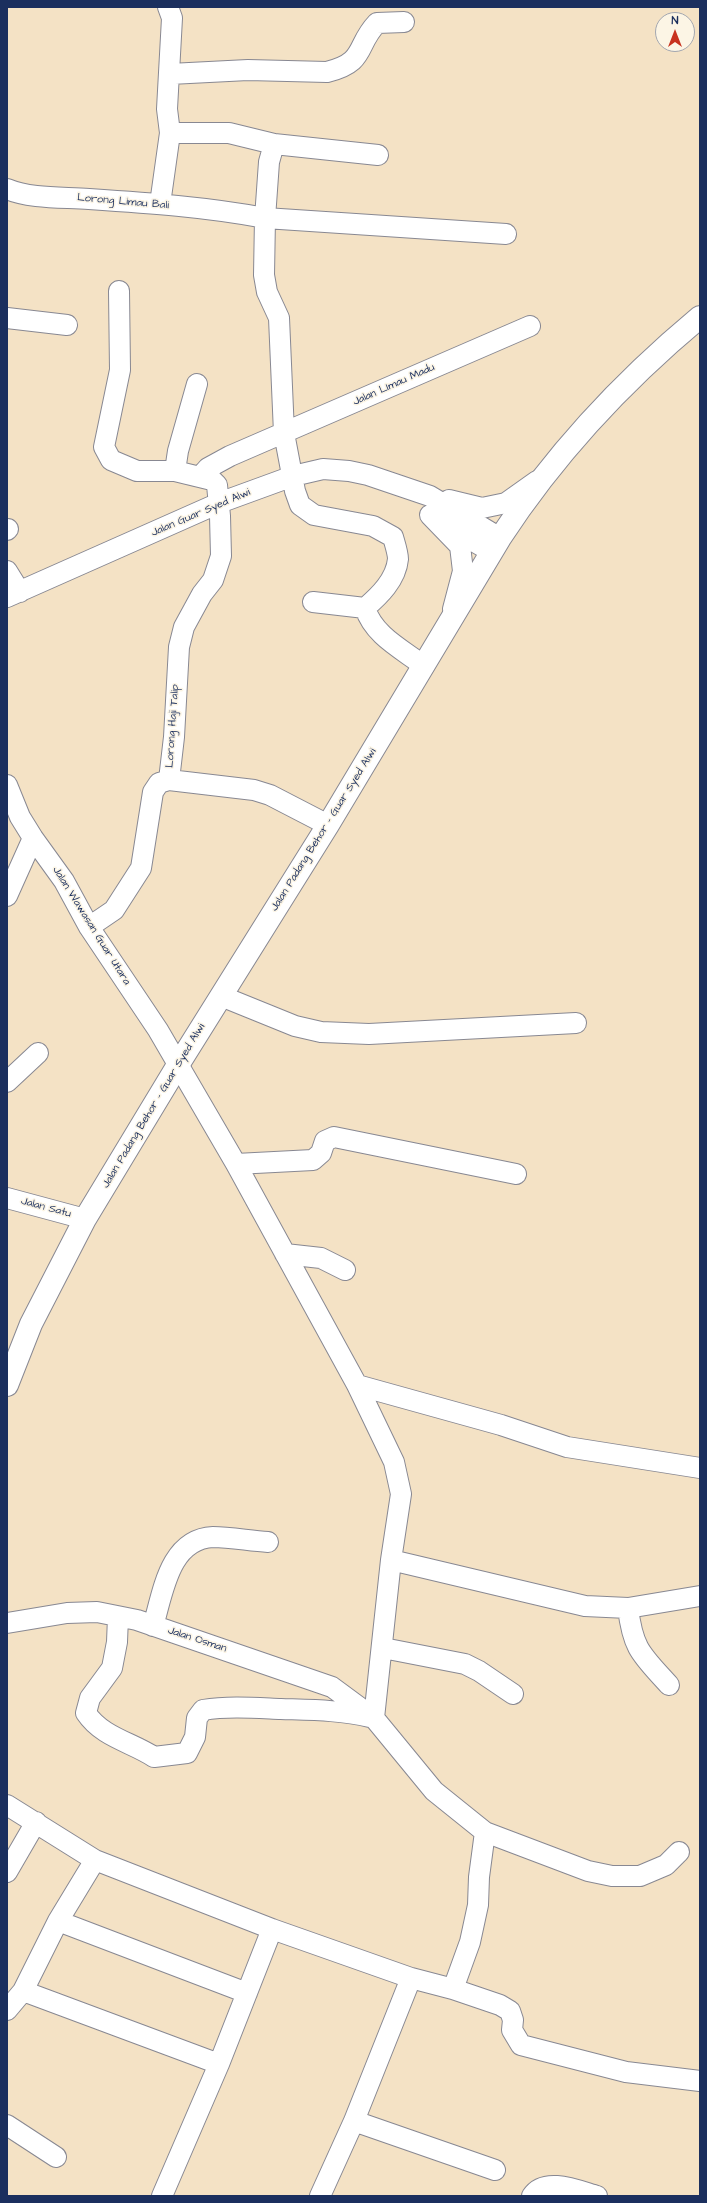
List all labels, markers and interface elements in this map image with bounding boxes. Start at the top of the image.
north arrow [655,12,695,52]
text: N [672,13,678,28]
street label: Lorong Limau Bali [77,191,169,213]
street label: Jalan LImau Madu [351,361,437,409]
street label: Jalan Guar Syed Alwi [149,486,253,540]
street label: Lorong Haji Talip [163,684,183,768]
street label: Jalan Padang Behor - Guar Syed Alwi [268,746,380,914]
street label: Jalan Wawasan Guar Utara [49,864,133,988]
street label: Jalan Padang Behor - Guar Syed Alwi [100,1021,208,1191]
street label: Jalan Satu [19,1195,73,1221]
street label: Jalan Osman [166,1624,228,1656]

